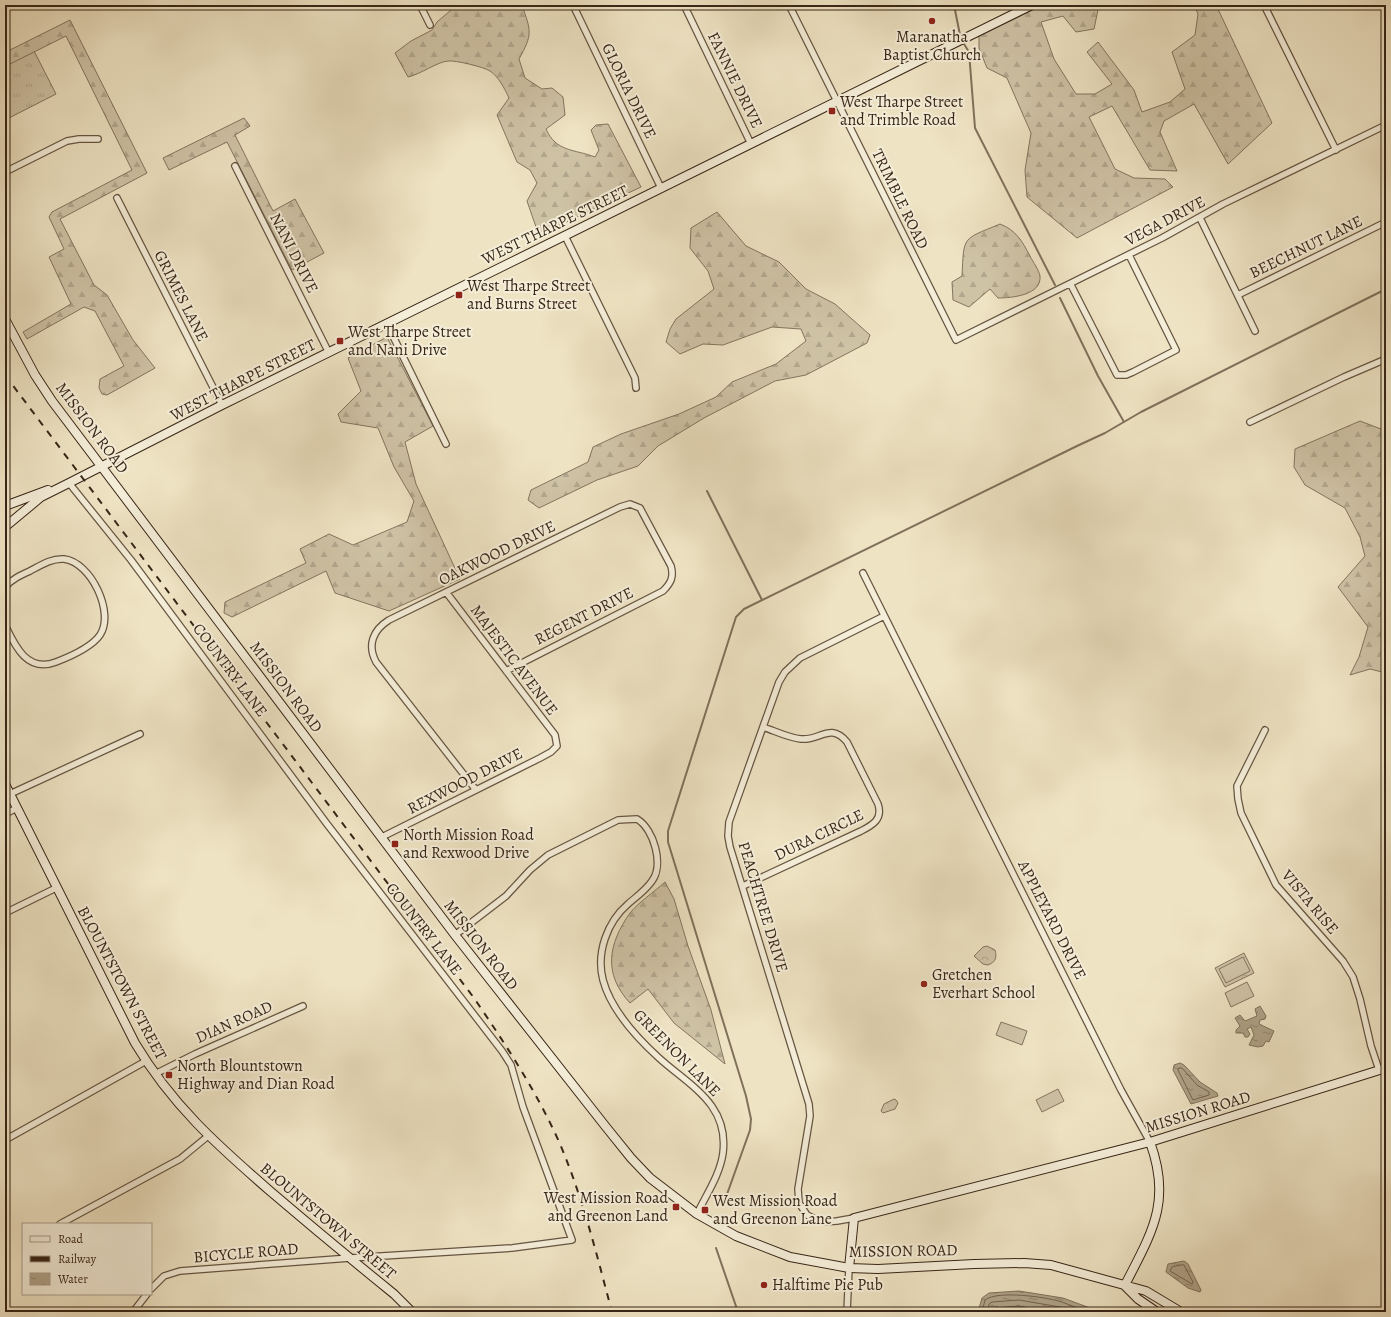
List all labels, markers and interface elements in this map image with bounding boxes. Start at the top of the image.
marker: Maranatha Baptist Church [927,16,937,26]
place label: Maranatha Baptist Church [883,26,982,66]
street label: FANNIE DRIVE [702,28,768,132]
street label: GLORIA DRIVE [596,40,662,142]
place label: West Tharpe Street and Trimble Road [839,91,963,131]
marker: West Tharpe Street and Trimble Road [827,106,837,116]
street label: TRIMBLE ROAD [866,145,934,253]
street label: WEST THARPE STREET [477,180,632,271]
street label: VEGA DRIVE [1120,191,1209,252]
street label: NANI DRIVE [264,209,324,297]
street label: BEECHNUT LANE [1246,210,1366,284]
street label: GRIMES LANE [149,247,213,345]
place label: West Tharpe Street and Burns Street [466,275,590,315]
marker: West Tharpe Street and Burns Street [454,290,464,300]
place label: West Tharpe Street and Nani Drive [347,321,471,361]
street label: WEST THARPE STREET [166,334,320,427]
marker: West Tharpe Street and Nani Drive [335,336,345,346]
street label: MISSION ROAD [50,378,134,478]
street label: OAKWOOD DRIVE [435,515,559,591]
street label: REGENT DRIVE [531,582,637,650]
street label: MAJESTIC AVENUE [465,600,563,720]
street label: COUNTRY LANE [187,619,273,721]
street label: MISSION ROAD [244,637,328,737]
street label: REXWOOD DRIVE [404,742,526,820]
street label: DURA CIRCLE [771,804,867,866]
place label: North Mission Road and Rexwood Drive [403,824,534,864]
marker: North Mission Road and Rexwood Drive [390,839,400,849]
street label: PEACHTREE DRIVE [733,839,793,975]
street label: APPLEYARD DRIVE [1012,856,1092,983]
street label: VISTA RISE [1276,864,1344,939]
street label: COUNTRY LANE [381,878,467,980]
street label: MISSION ROAD [439,895,523,995]
street label: BLOUNTSTOWN STREET [72,902,172,1064]
place label: Gretchen Everhart School [932,964,1035,1004]
marker: Gretchen Everhart School [919,979,929,989]
street label: DIAN ROAD [192,995,276,1049]
street label: GREENON LANE [628,1004,726,1102]
place label: North Blountstown Highway and Dian Road [177,1055,335,1095]
marker: North Blountstown Highway and Dian Road [164,1070,174,1080]
street label: MISSION ROAD [1143,1086,1253,1138]
street label: BLOUNTSTOWN STREET [255,1157,401,1285]
place label: West Mission Road and Greenon Land [543,1187,668,1227]
place label: West Mission Road and Greenon Lane [712,1190,838,1230]
marker: West Mission Road and Greenon Land [671,1202,681,1212]
marker: West Mission Road and Greenon Lane [700,1205,710,1215]
legend [22,1223,152,1295]
text: Road [58,1231,84,1247]
street label: BICYCLE ROAD [193,1237,299,1269]
street label: MISSION ROAD [848,1239,958,1263]
text: Railway [58,1251,97,1267]
text: Water [57,1271,88,1287]
place label: Halftime Pie Pub [772,1274,883,1296]
marker: Halftime Pie Pub [759,1280,769,1290]

